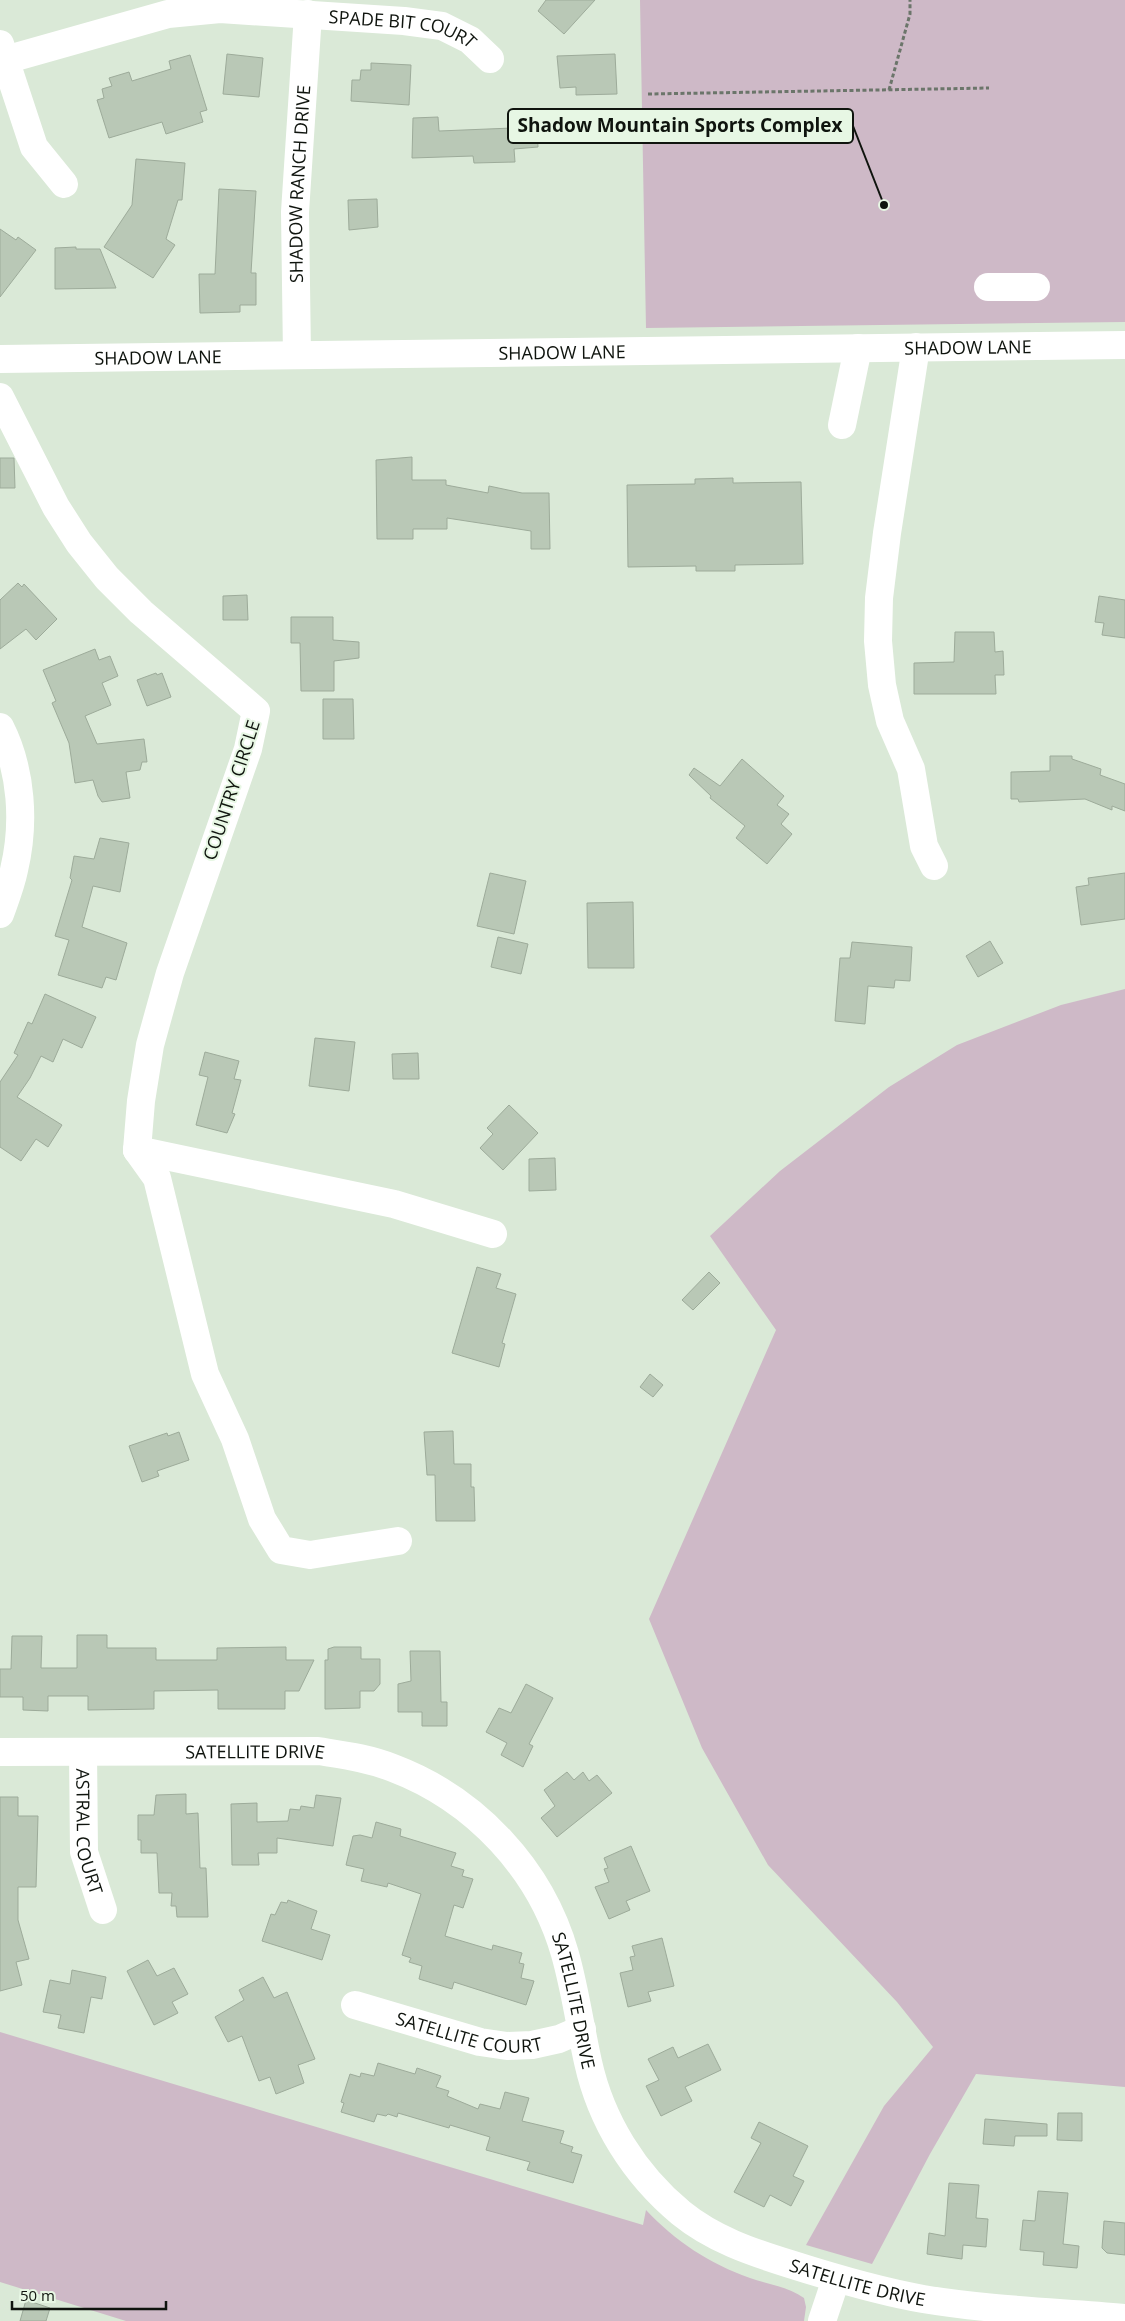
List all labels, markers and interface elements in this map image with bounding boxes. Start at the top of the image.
street label: SPADE BIT COURT [328,4,482,53]
street label: SHADOW RANCH DRIVE [283,84,315,283]
callout: Shadow Mountain Sports Complex [508,109,853,143]
text: Shadow Mountain Sports Complex [517,112,843,138]
street label: SHADOW LANE [904,334,1032,360]
street label: SHADOW LANE [498,339,626,365]
street label: SHADOW LANE [94,344,222,370]
street label: COUNTRY CIRCLE [197,717,265,863]
street label: SATELLITE DRIVE [185,1739,327,1764]
street label: ASTRAL COURT [71,1768,109,1897]
street label: SATELLITE DRIVE [547,1929,601,2071]
street label: SATELLITE COURT [393,2006,544,2058]
street label: SATELLITE DRIVE [787,2253,928,2311]
scale bar [12,2278,166,2310]
text: 50 m [20,2285,55,2305]

